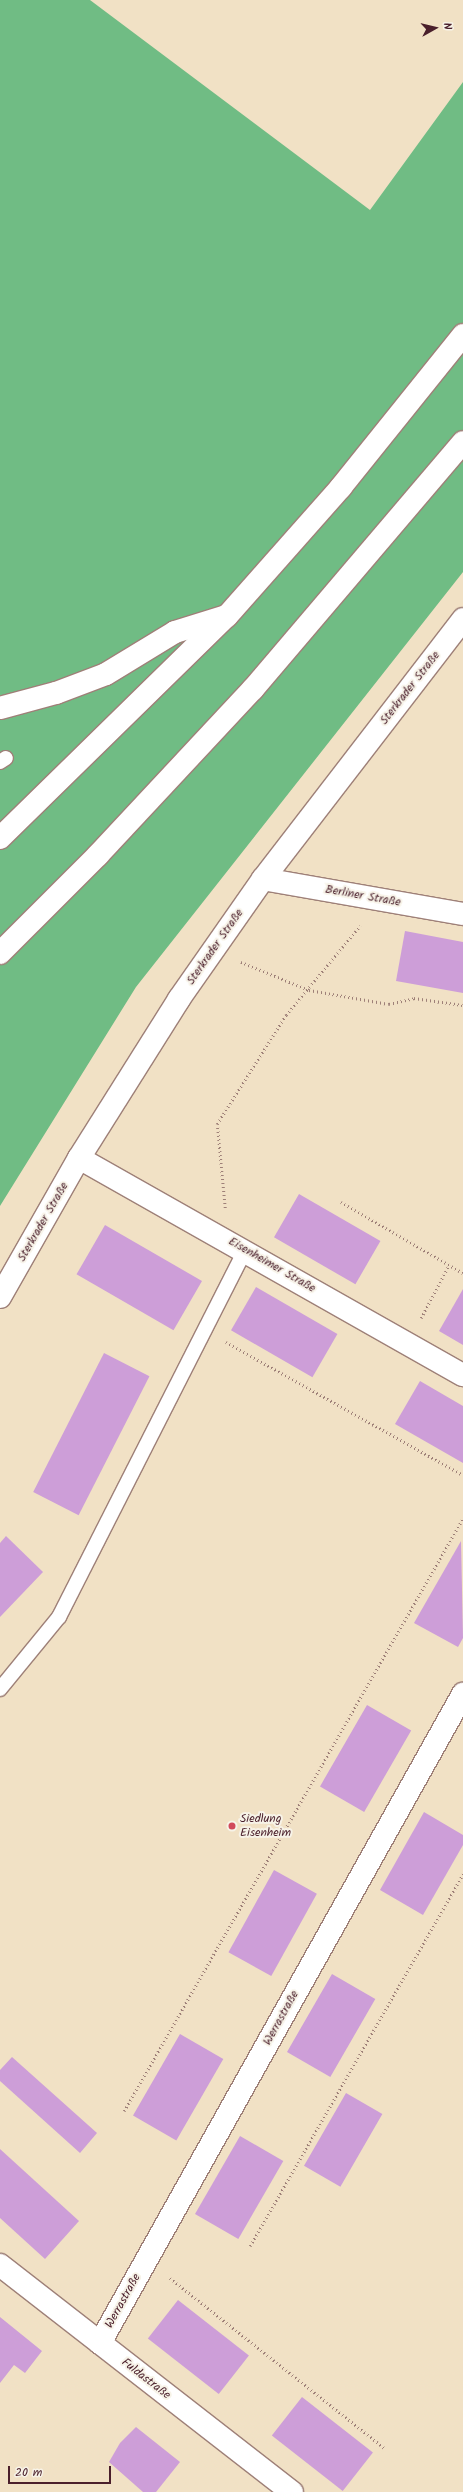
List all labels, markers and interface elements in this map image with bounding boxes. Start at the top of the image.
north arrow [415,8,455,48]
text: N [437,22,456,31]
street label: Sterkrader Straße [377,649,443,727]
street label: Berliner Straße [324,882,402,910]
street label: Sterkrader Straße [184,906,246,988]
street label: Sterkrader Straße [15,1180,71,1264]
street label: Eisenheimer Straße [226,1234,318,1296]
place label: Siedlung Eisenheim [240,1812,291,1840]
marker: Siedlung Eisenheim [227,1821,237,1831]
street label: Werrastraße [260,1988,302,2048]
street label: Werrastraße [102,2271,144,2331]
street label: Fuldastraße [119,2355,173,2403]
scale bar [10,2458,113,2484]
text: 20 m [15,2463,42,2482]

